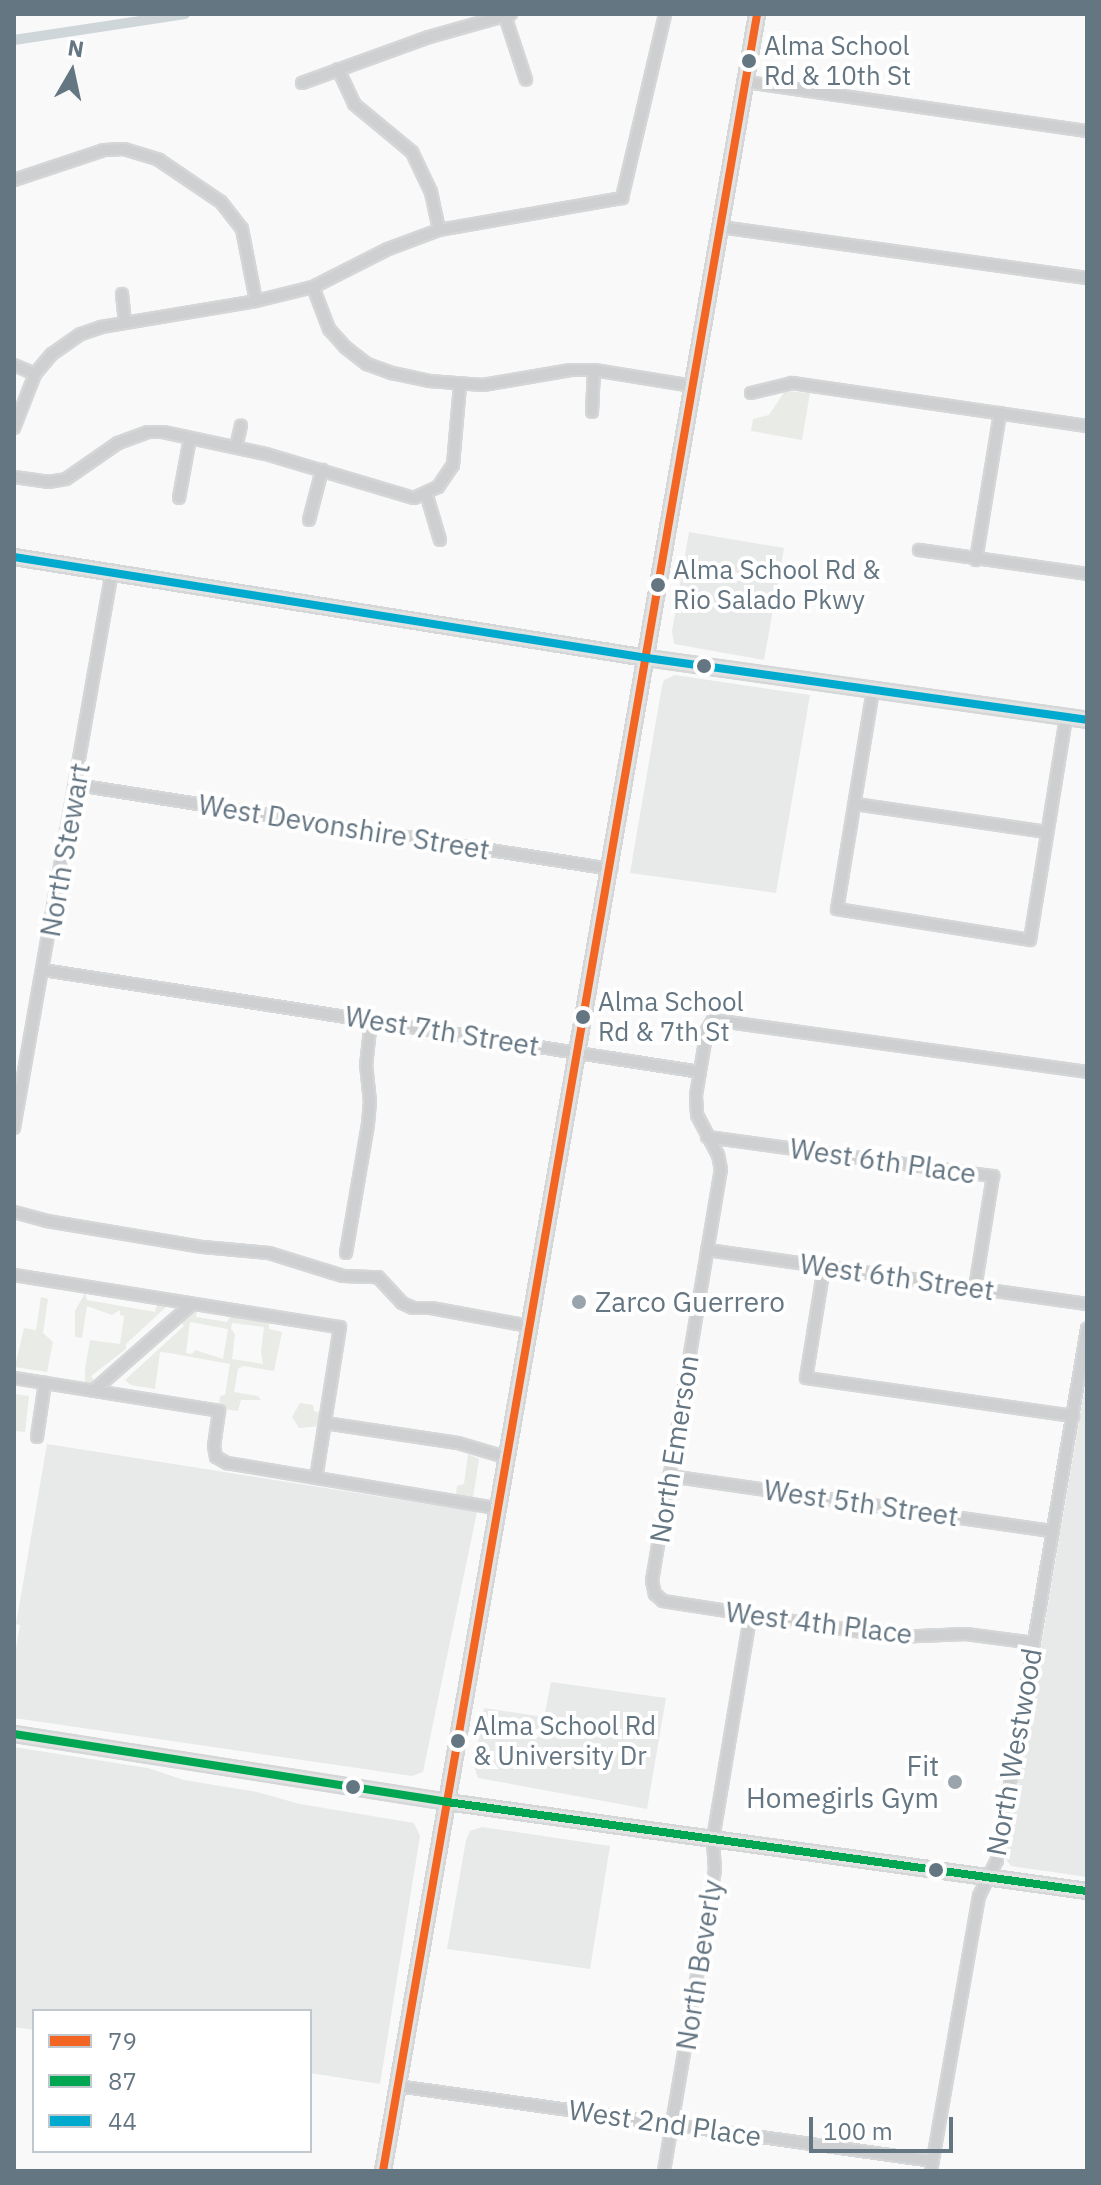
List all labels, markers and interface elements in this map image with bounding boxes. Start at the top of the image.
place label: Alma School Rd & 10th St [764,30,911,92]
north arrow [32,32,112,112]
text: N [66,32,86,63]
marker: Alma School Rd & 10th St [741,53,757,69]
place label: Alma School Rd & Rio Salado Pkwy [673,554,880,616]
marker: Alma School Rd & Rio Salado Pkwy [650,577,666,593]
unlabelled marker [696,658,712,674]
street label: North Stewart [33,760,97,940]
street label: West Devonshire Street [196,787,492,867]
place label: Alma School Rd & 7th St [598,986,744,1048]
street label: West 7th Street [343,999,541,1063]
marker: Alma School Rd & 7th St [575,1009,591,1025]
street label: West 6th Place [788,1131,978,1191]
street label: West 6th Street [798,1247,996,1307]
place label: Zarco Guerrero [595,1285,785,1319]
marker: Zarco Guerrero [570,1293,588,1311]
street label: North Emerson [643,1353,705,1545]
street label: West 5th Street [762,1473,960,1533]
street label: West 4th Place [724,1595,914,1651]
street label: North Westwood [979,1646,1049,1858]
place label: Alma School Rd & University Dr [473,1710,656,1772]
marker: Alma School Rd & University Dr [450,1733,466,1749]
place label: Fit Homegirls Gym [746,1749,939,1815]
marker: Fit Homegirls Gym [946,1773,964,1791]
unlabelled marker [345,1779,361,1795]
unlabelled marker [928,1862,944,1878]
street label: North Beverly [669,1877,729,2053]
legend [32,2009,312,2153]
text: 79 [108,2025,137,2057]
text: 87 [108,2065,137,2097]
street label: West 2nd Place [567,2093,763,2153]
scale bar [813,2101,957,2151]
text: 44 [108,2105,137,2137]
text: 100 m [823,2115,893,2147]

